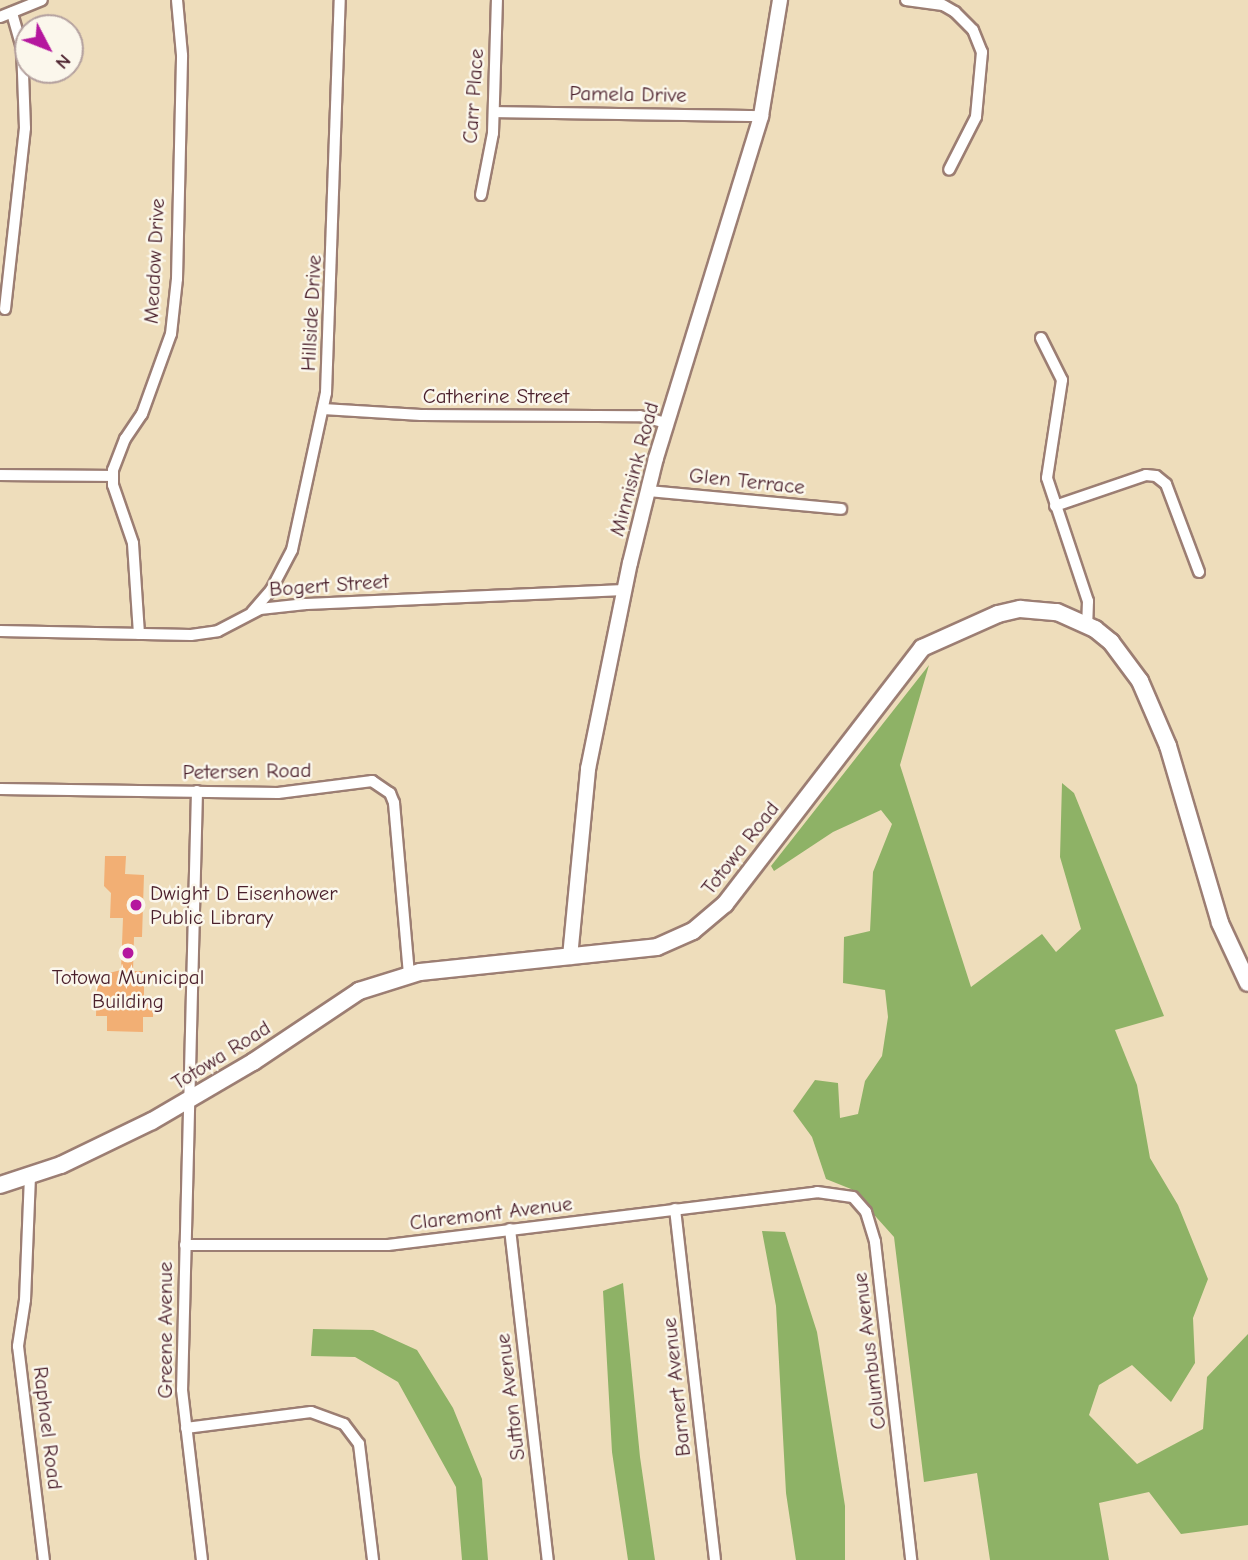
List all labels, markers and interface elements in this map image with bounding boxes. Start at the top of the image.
north arrow [14,14,84,84]
street label: Carr Place [457,48,489,144]
text: N [51,50,75,74]
street label: Pamela Drive [569,80,687,108]
street label: Meadow Drive [138,198,170,324]
street label: Hillside Drive [295,254,327,372]
street label: Catherine Street [423,383,569,409]
street label: Minnisink Road [604,399,664,539]
street label: Glen Terrace [688,462,806,500]
street label: Bogert Street [268,568,390,602]
street label: Petersen Road [182,757,312,785]
street label: Totowa Road [696,796,784,900]
place label: Dwight D Eisenhower Public Library [150,880,338,930]
marker: Dwight D Eisenhower Public Library [128,897,144,913]
marker: Totowa Municipal Building [120,945,136,961]
place label: Totowa Municipal Building [52,964,204,1014]
street label: Totowa Road [167,1015,275,1095]
street label: Claremont Avenue [408,1191,574,1235]
street label: Greene Avenue [152,1261,178,1399]
street label: Columbus Avenue [847,1271,891,1431]
street label: Barnert Avenue [656,1316,696,1458]
street label: Sutton Avenue [490,1332,530,1462]
street label: Raphael Road [28,1365,68,1491]

